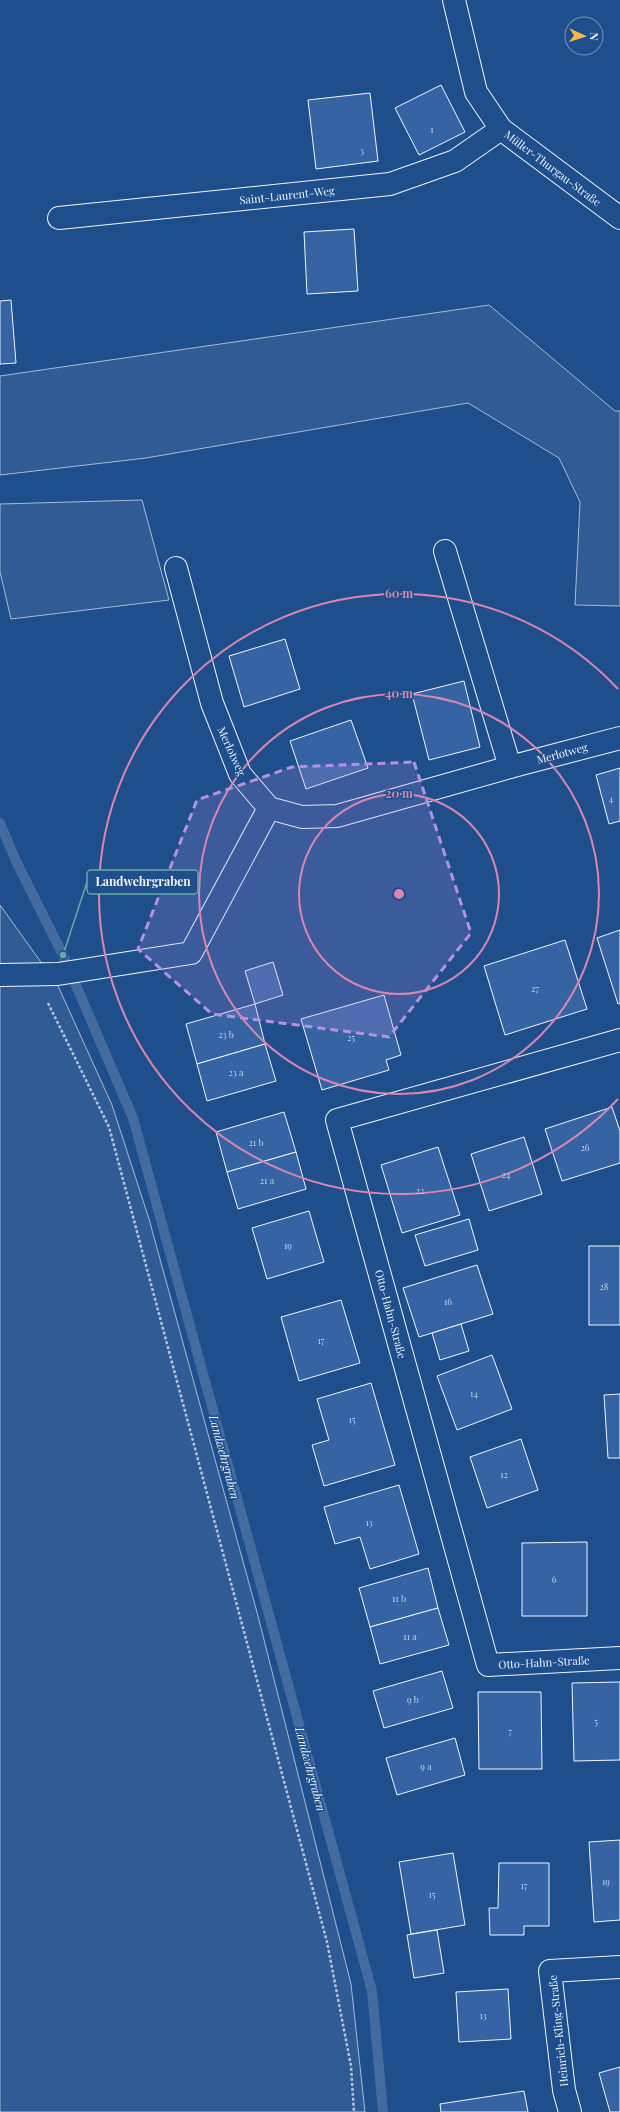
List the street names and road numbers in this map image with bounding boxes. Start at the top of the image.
street label: Müller-Thurgau-Straße [502,127,605,210]
street label: Saint-Laurent-Weg [239,183,336,207]
street label: Merlotweg [215,724,250,778]
street label: Merlotweg [535,739,589,767]
street label: Otto-Hahn-Straße [372,1268,410,1360]
street label: Otto-Hahn-Straße [498,1652,590,1672]
street label: Heinrich-Kling-Straße [545,1974,571,2088]

